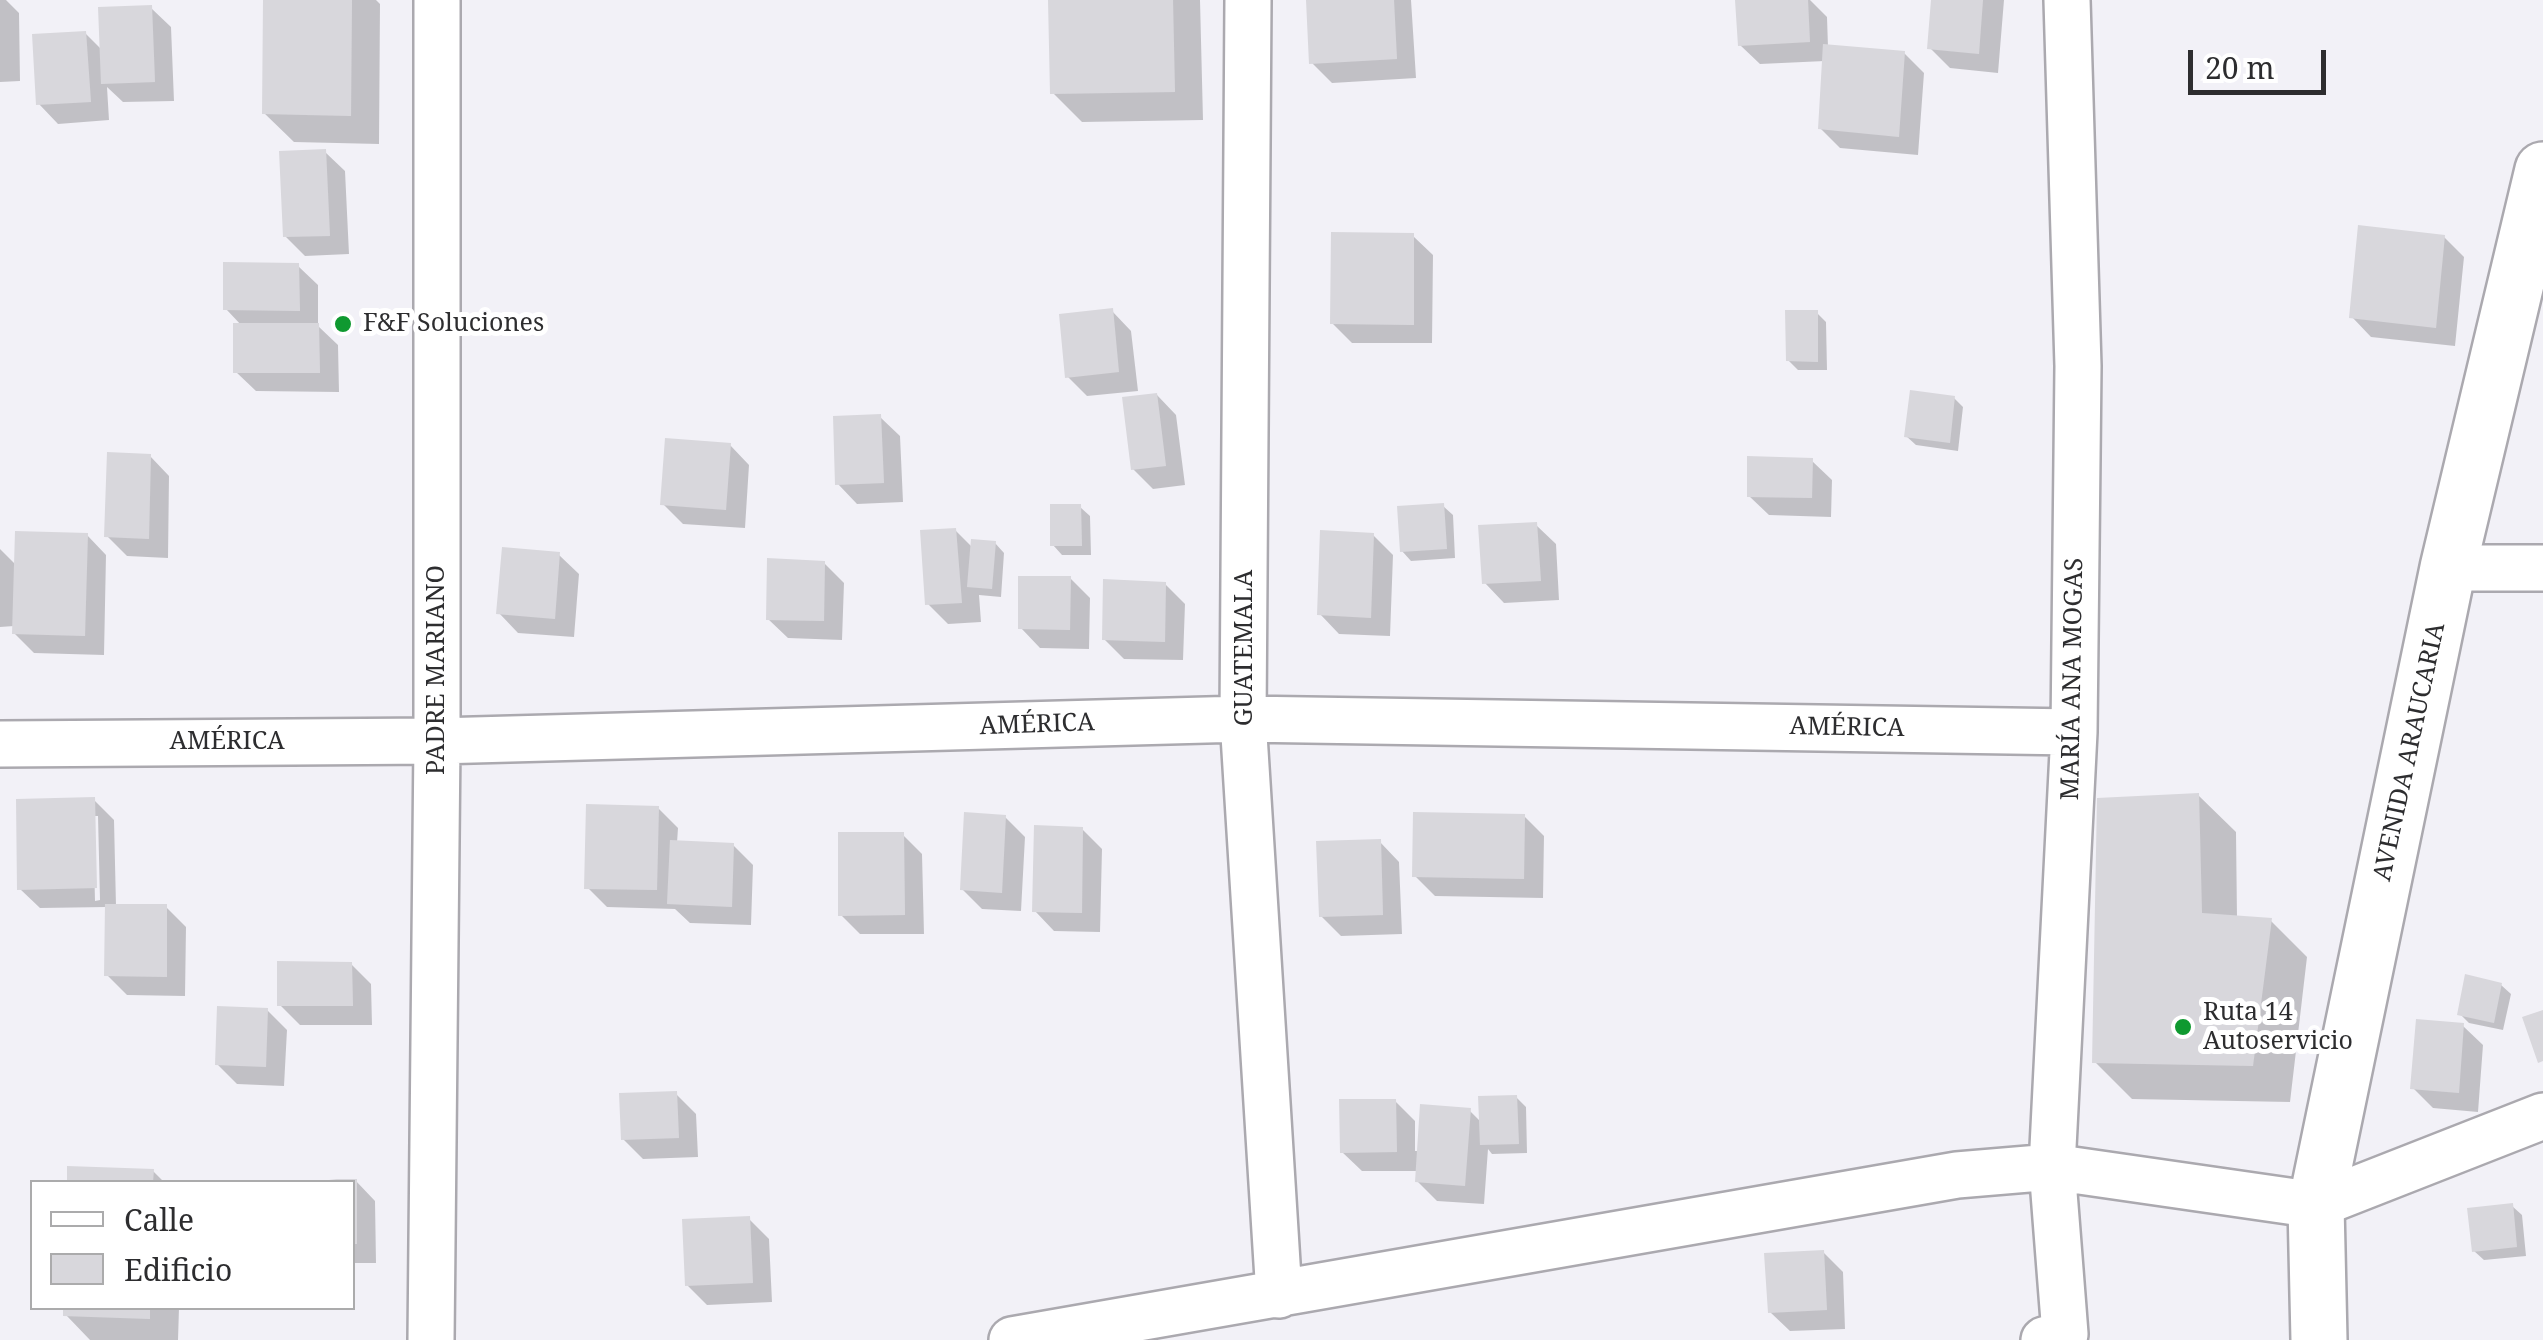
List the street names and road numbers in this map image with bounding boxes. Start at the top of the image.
street label: MARÍA ANA MOGAS [2056,557,2090,801]
street label: PADRE MARIANO [422,565,452,775]
street label: GUATEMALA [1230,570,1260,726]
street label: AVENIDA ARAUCARIA [2368,620,2452,884]
street label: AMÉRICA [979,708,1095,742]
street label: AMÉRICA [1789,712,1905,744]
street label: AMÉRICA [169,727,285,757]

